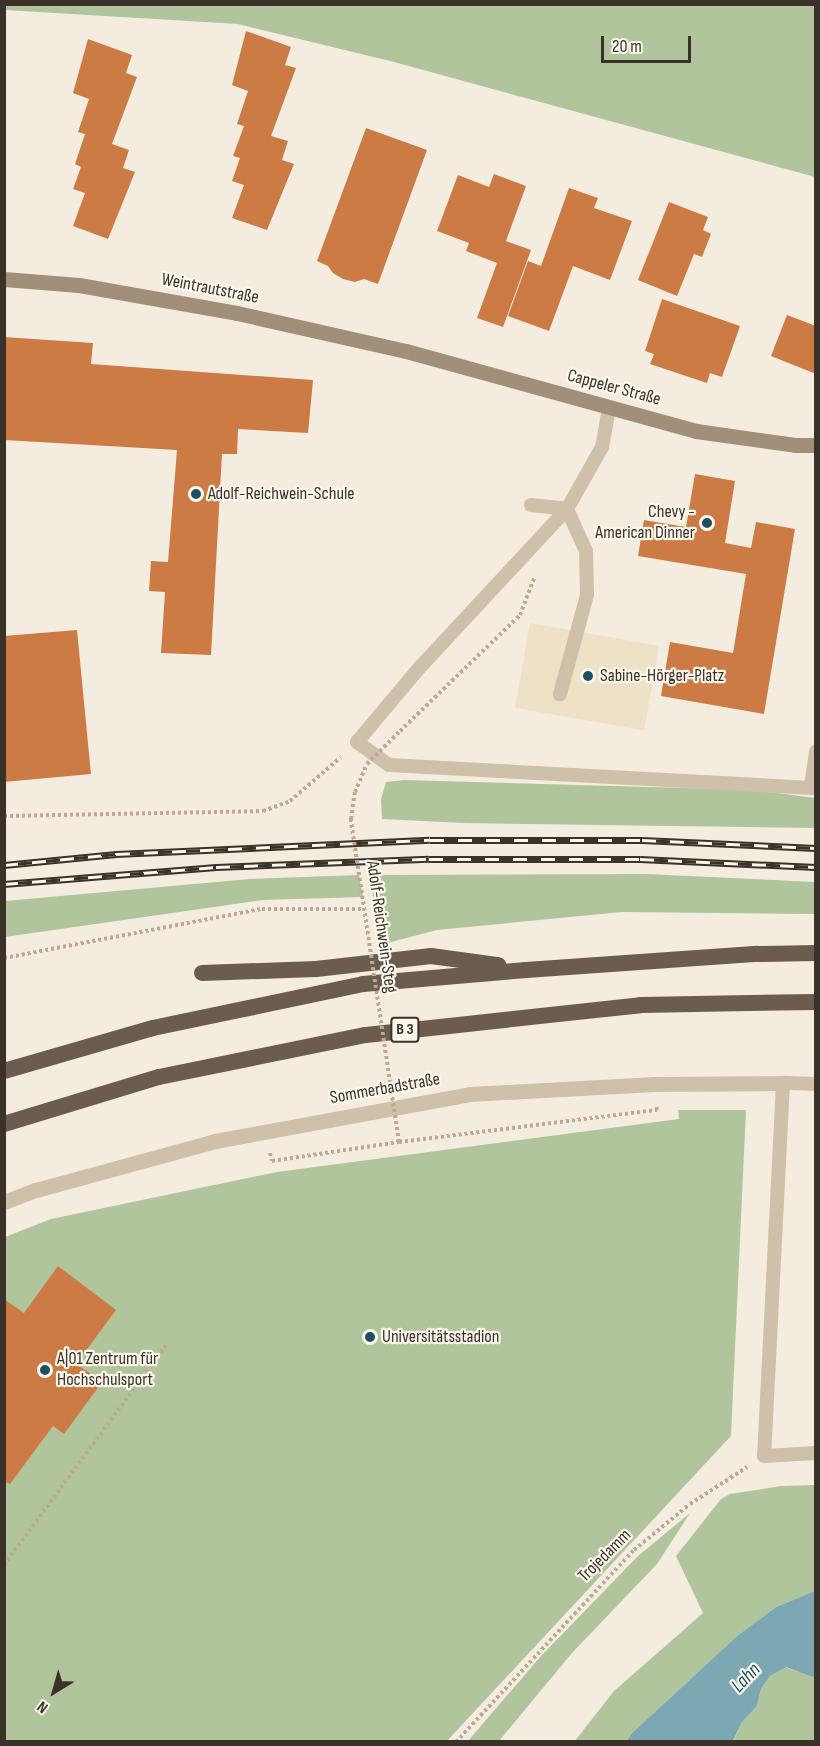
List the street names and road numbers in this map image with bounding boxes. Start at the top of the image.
street label: Weintrautstraße [160,269,260,309]
street label: Cappeler Straße [565,365,663,411]
street label: Adolf-Reichwein-Steg [361,860,401,994]
road number: B 3 [390,1017,420,1043]
street label: Sommerbadstraße [328,1069,442,1109]
street label: Trojedamm [574,1525,636,1587]

